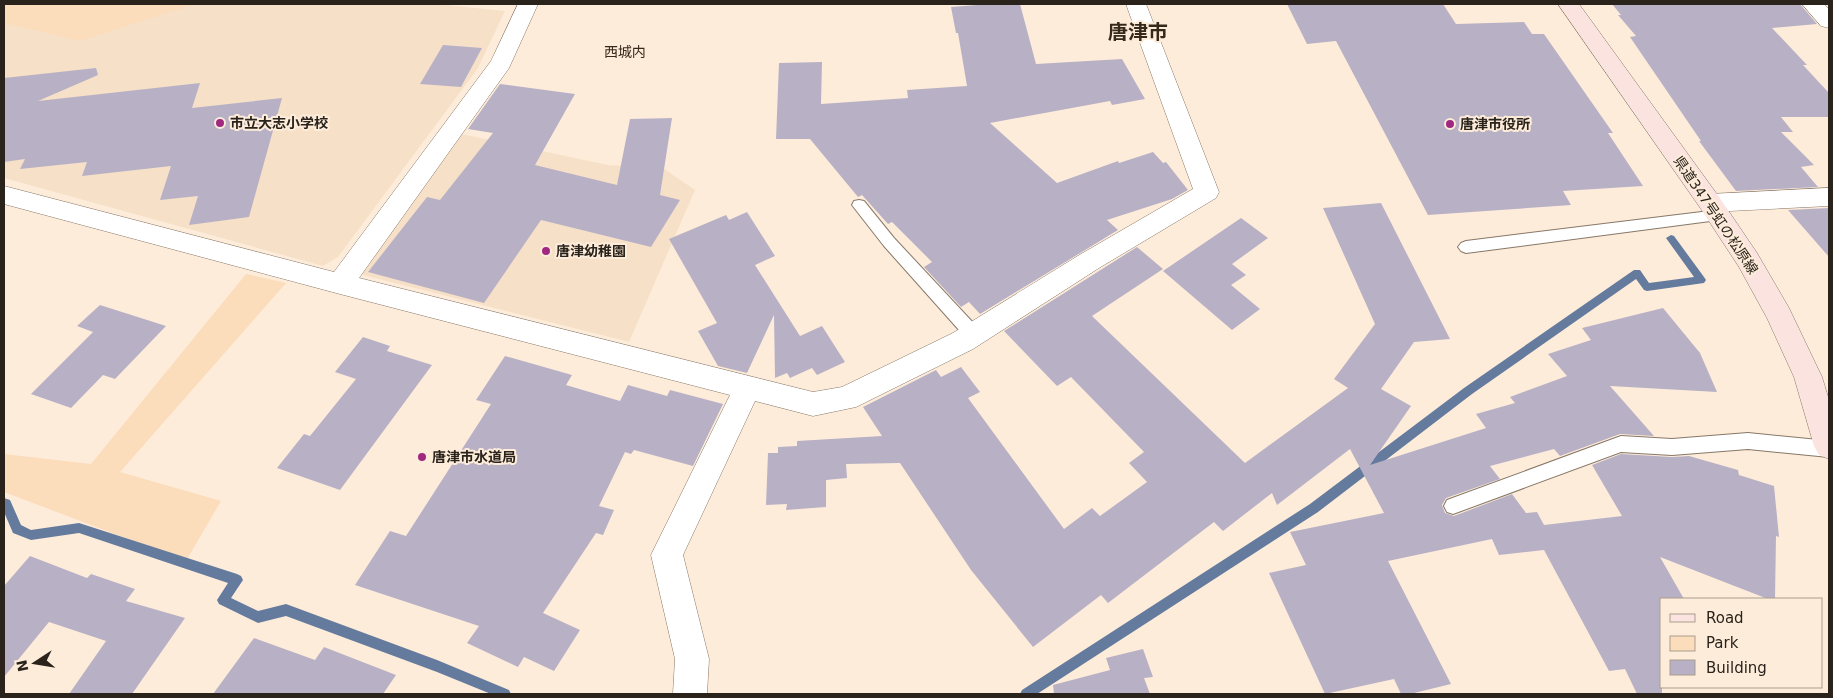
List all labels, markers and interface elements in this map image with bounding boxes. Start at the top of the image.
district label: 唐津市 [1108,20,1168,44]
district label: 西城内 [604,44,646,60]
place label: 市立大志小学校 [230,115,328,131]
place label: 唐津市役所 [1460,116,1530,132]
marker: 市立大志小学校 [214,117,226,129]
marker: 唐津市役所 [1444,118,1456,130]
street label: 県道347号虹の松原線 [1671,153,1761,277]
place label: 唐津幼稚園 [556,243,626,259]
marker: 唐津幼稚園 [540,245,552,257]
place label: 唐津市水道局 [432,449,516,465]
marker: 唐津市水道局 [416,451,428,463]
legend [1660,598,1823,688]
text: Road [1706,609,1744,627]
text: Park [1706,634,1739,652]
north arrow [10,638,60,688]
text: N [13,658,31,673]
text: Building [1706,659,1767,677]

